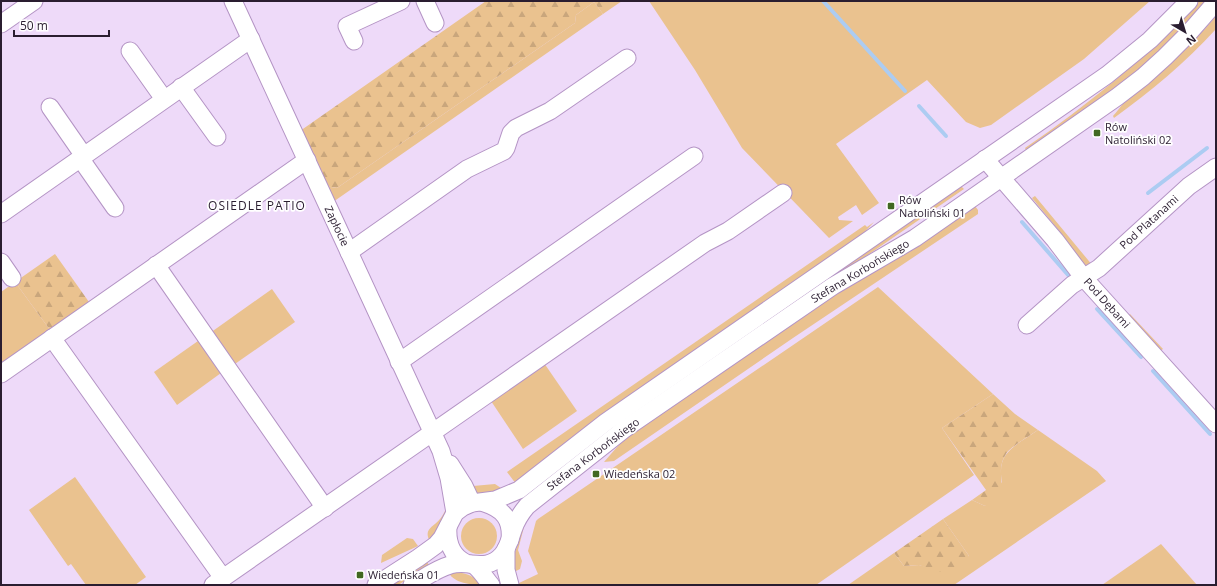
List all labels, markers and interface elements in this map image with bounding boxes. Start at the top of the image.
scale bar [14,12,109,38]
north arrow [1165,12,1205,52]
text: 50 m [20,17,48,34]
text: N [1183,32,1200,49]
place label: Rów Natoliński 02 [1105,119,1171,147]
marker: Rów Natoliński 02 [1092,128,1102,138]
street label: Pod Platanami [1116,191,1181,252]
place label: Rów Natoliński 01 [899,192,965,220]
district label: OSIEDLE PATIO [208,197,306,214]
marker: Rów Natoliński 01 [886,201,896,211]
street label: Zapłocie [322,203,353,248]
street label: Stefana Korbońskiego [808,235,912,306]
street label: Pod Dębami [1081,274,1134,331]
street label: Stefana Korbońskiego [543,414,642,493]
place label: Wiedeńska 02 [604,466,675,481]
marker: Wiedeńska 02 [591,469,601,479]
place label: Wiedeńska 01 [368,567,439,582]
marker: Wiedeńska 01 [355,570,365,580]

